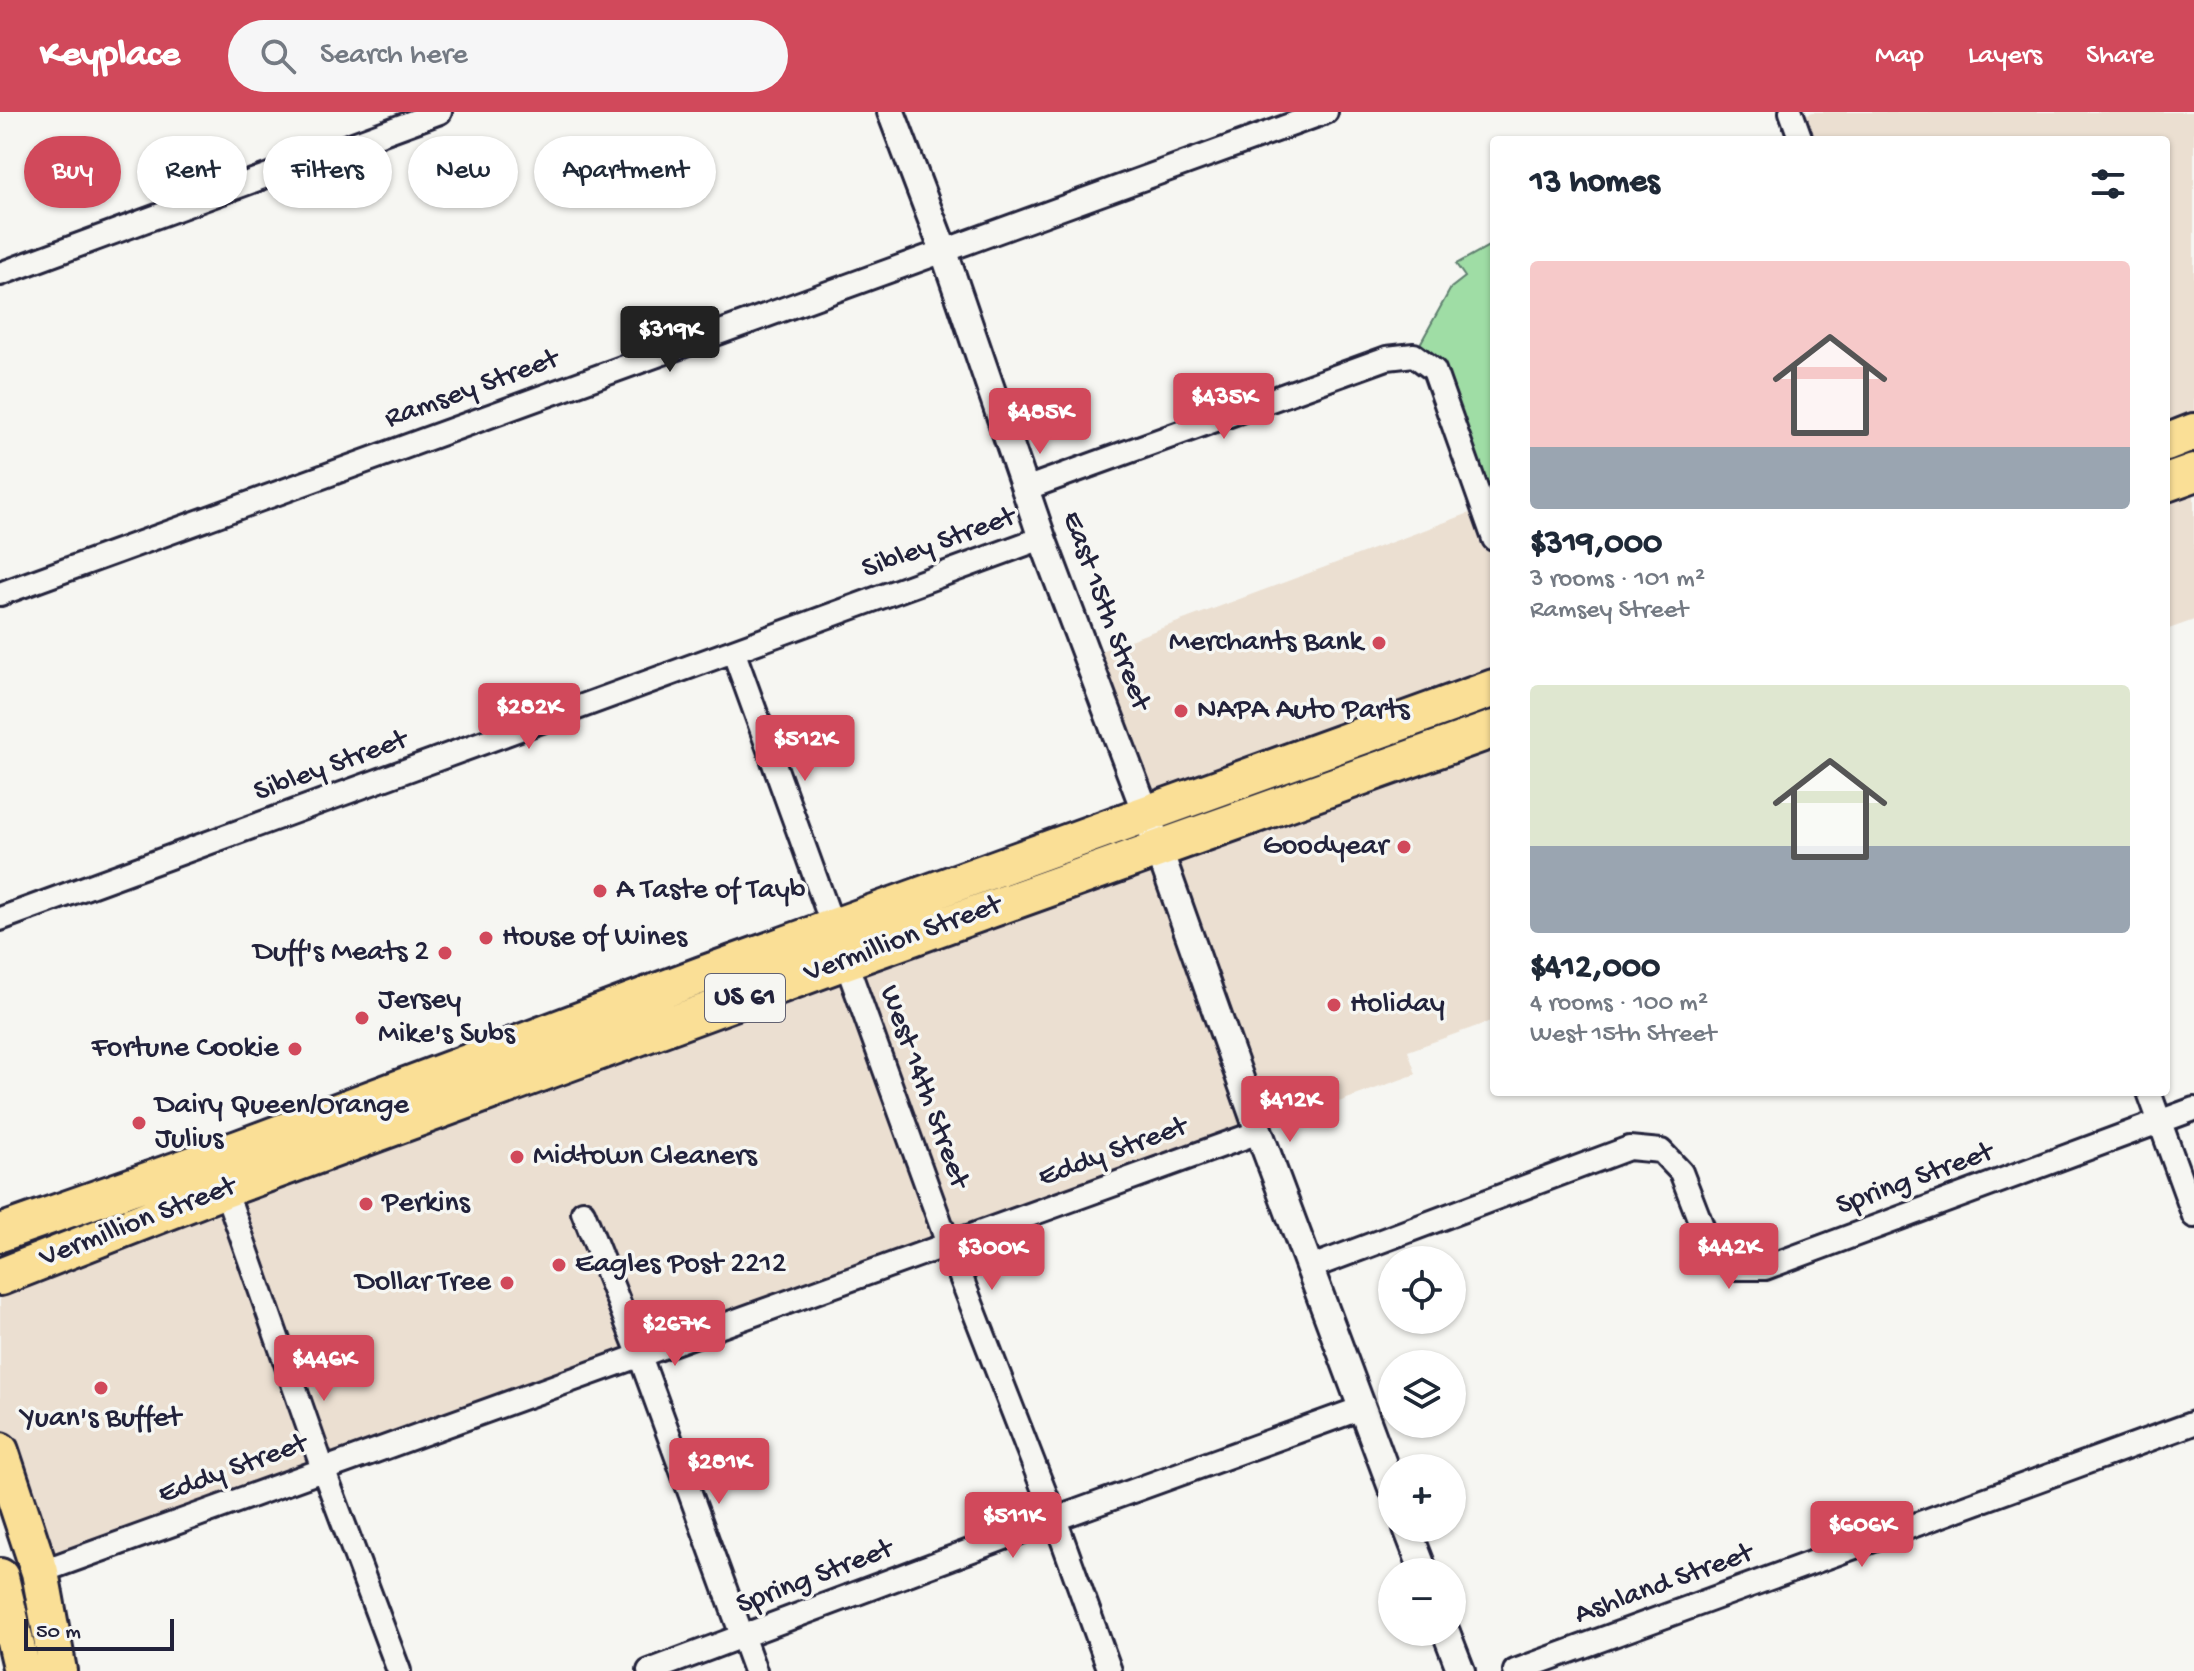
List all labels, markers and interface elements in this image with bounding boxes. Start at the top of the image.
search box [228,20,788,92]
text: Keyplace [40,34,180,78]
icon: search [256,34,300,78]
text: Search here [320,39,468,74]
text: Map [1875,40,1924,73]
text: Layers [1968,40,2042,73]
text: Share [2086,40,2154,73]
chip: Buy [24,136,121,208]
chip: Rent [137,136,247,208]
chip: Filters [263,136,392,208]
chip: New [408,136,518,208]
chip: Apartment [534,136,716,208]
icon: filters [2086,162,2130,206]
text: 13 homes [1530,164,1660,204]
pin: $319K [614,306,726,374]
icon: home [1758,313,1902,457]
text: $319K [638,316,702,347]
street label: Ramsey Street [380,341,566,438]
pin: $435K [1168,373,1280,441]
text: $435K [1191,383,1257,414]
pin: $485K [984,388,1096,456]
text: $485K [1007,398,1073,429]
street label: Sibley Street [858,499,1023,588]
street label: East 15th Street [1053,507,1158,718]
text: $319,000 [1530,525,1662,565]
text: 3 rooms · 101 m² [1530,565,1705,596]
text: Ramsey Street [1530,596,1688,627]
place label: Merchants Bank [1169,626,1366,661]
marker: Merchants Bank [1370,634,1388,652]
pin: $282K [473,683,585,751]
text: $282K [496,693,562,724]
place label: NAPA Auto Parts [1197,694,1410,729]
marker: NAPA Auto Parts [1172,702,1190,720]
pin: $512K [749,715,861,783]
street label: Sibley Street [250,722,415,811]
text: $512K [774,725,836,756]
icon: home [1758,737,1902,881]
place label: Goodyear [1263,830,1390,865]
marker: Goodyear [1395,838,1413,856]
place label: A Taste of Tayb [616,874,806,909]
marker: A Taste of Tayb [591,882,609,900]
street label: Vermillion Street [799,887,1009,992]
place label: House of Wines [502,921,688,956]
marker: House of Wines [477,929,495,947]
place label: Duff's Meats 2 [251,936,429,971]
marker: Duff's Meats 2 [436,944,454,962]
text: $412,000 [1530,949,1660,989]
road number: US 61 [705,974,785,1022]
street label: West 14th Street [870,981,977,1196]
place label: Jersey Mike's Subs [378,984,516,1053]
place label: Holiday [1350,988,1445,1023]
text: 4 rooms · 100 m² [1530,989,1708,1020]
marker: Holiday [1325,996,1343,1014]
marker: Jersey Mike's Subs [353,1009,371,1027]
text: West 15th Street [1530,1020,1716,1051]
place label: Fortune Cookie [91,1032,280,1067]
marker: Fortune Cookie [286,1040,304,1058]
pin: $412K [1234,1076,1346,1144]
text: $412K [1259,1086,1321,1117]
place label: Dairy Queen/Orange Julius [153,1089,410,1158]
street label: Eddy Street [1034,1109,1195,1196]
marker: Dairy Queen/Orange Julius [130,1114,148,1132]
street label: Spring Street [1832,1135,2001,1225]
place label: Midtown Cleaners [533,1140,758,1175]
marker: Midtown Cleaners [508,1148,526,1166]
street label: Vermillion Street [34,1169,244,1277]
place label: Perkins [381,1187,471,1222]
marker: Perkins [357,1195,375,1213]
pin: $442K [1673,1223,1785,1291]
pin: $300K [936,1224,1048,1292]
text: $442K [1697,1233,1761,1264]
text: $300K [957,1234,1027,1265]
map controls [1378,1246,1466,1646]
button: locate [1378,1246,1466,1334]
place label: Eagles Post 2212 [575,1248,786,1283]
marker: Eagles Post 2212 [550,1256,568,1274]
place label: Dollar Tree [353,1266,492,1301]
marker: Dollar Tree [498,1274,516,1292]
pin: $267K [619,1300,731,1368]
text: $267K [642,1310,708,1341]
pin: $446K [268,1335,380,1403]
text: $446K [292,1345,356,1376]
button: layers [1378,1350,1466,1438]
marker: Yuan's Buffet [92,1379,110,1397]
place label: Yuan's Buffet [18,1402,184,1437]
street label: Eddy Street [154,1426,315,1513]
pin: $281K [663,1438,775,1506]
text: $281K [687,1448,751,1479]
button: + [1378,1454,1466,1542]
pin: $511K [957,1492,1069,1560]
pin: $606K [1806,1501,1918,1569]
text: $511K [983,1502,1043,1533]
text: $606K [1828,1511,1896,1542]
street label: Spring Street [732,1531,900,1624]
street label: Ashland Street [1570,1536,1760,1633]
button: − [1378,1558,1466,1646]
scale bar [24,1615,174,1651]
text: 50 m [36,1620,81,1646]

